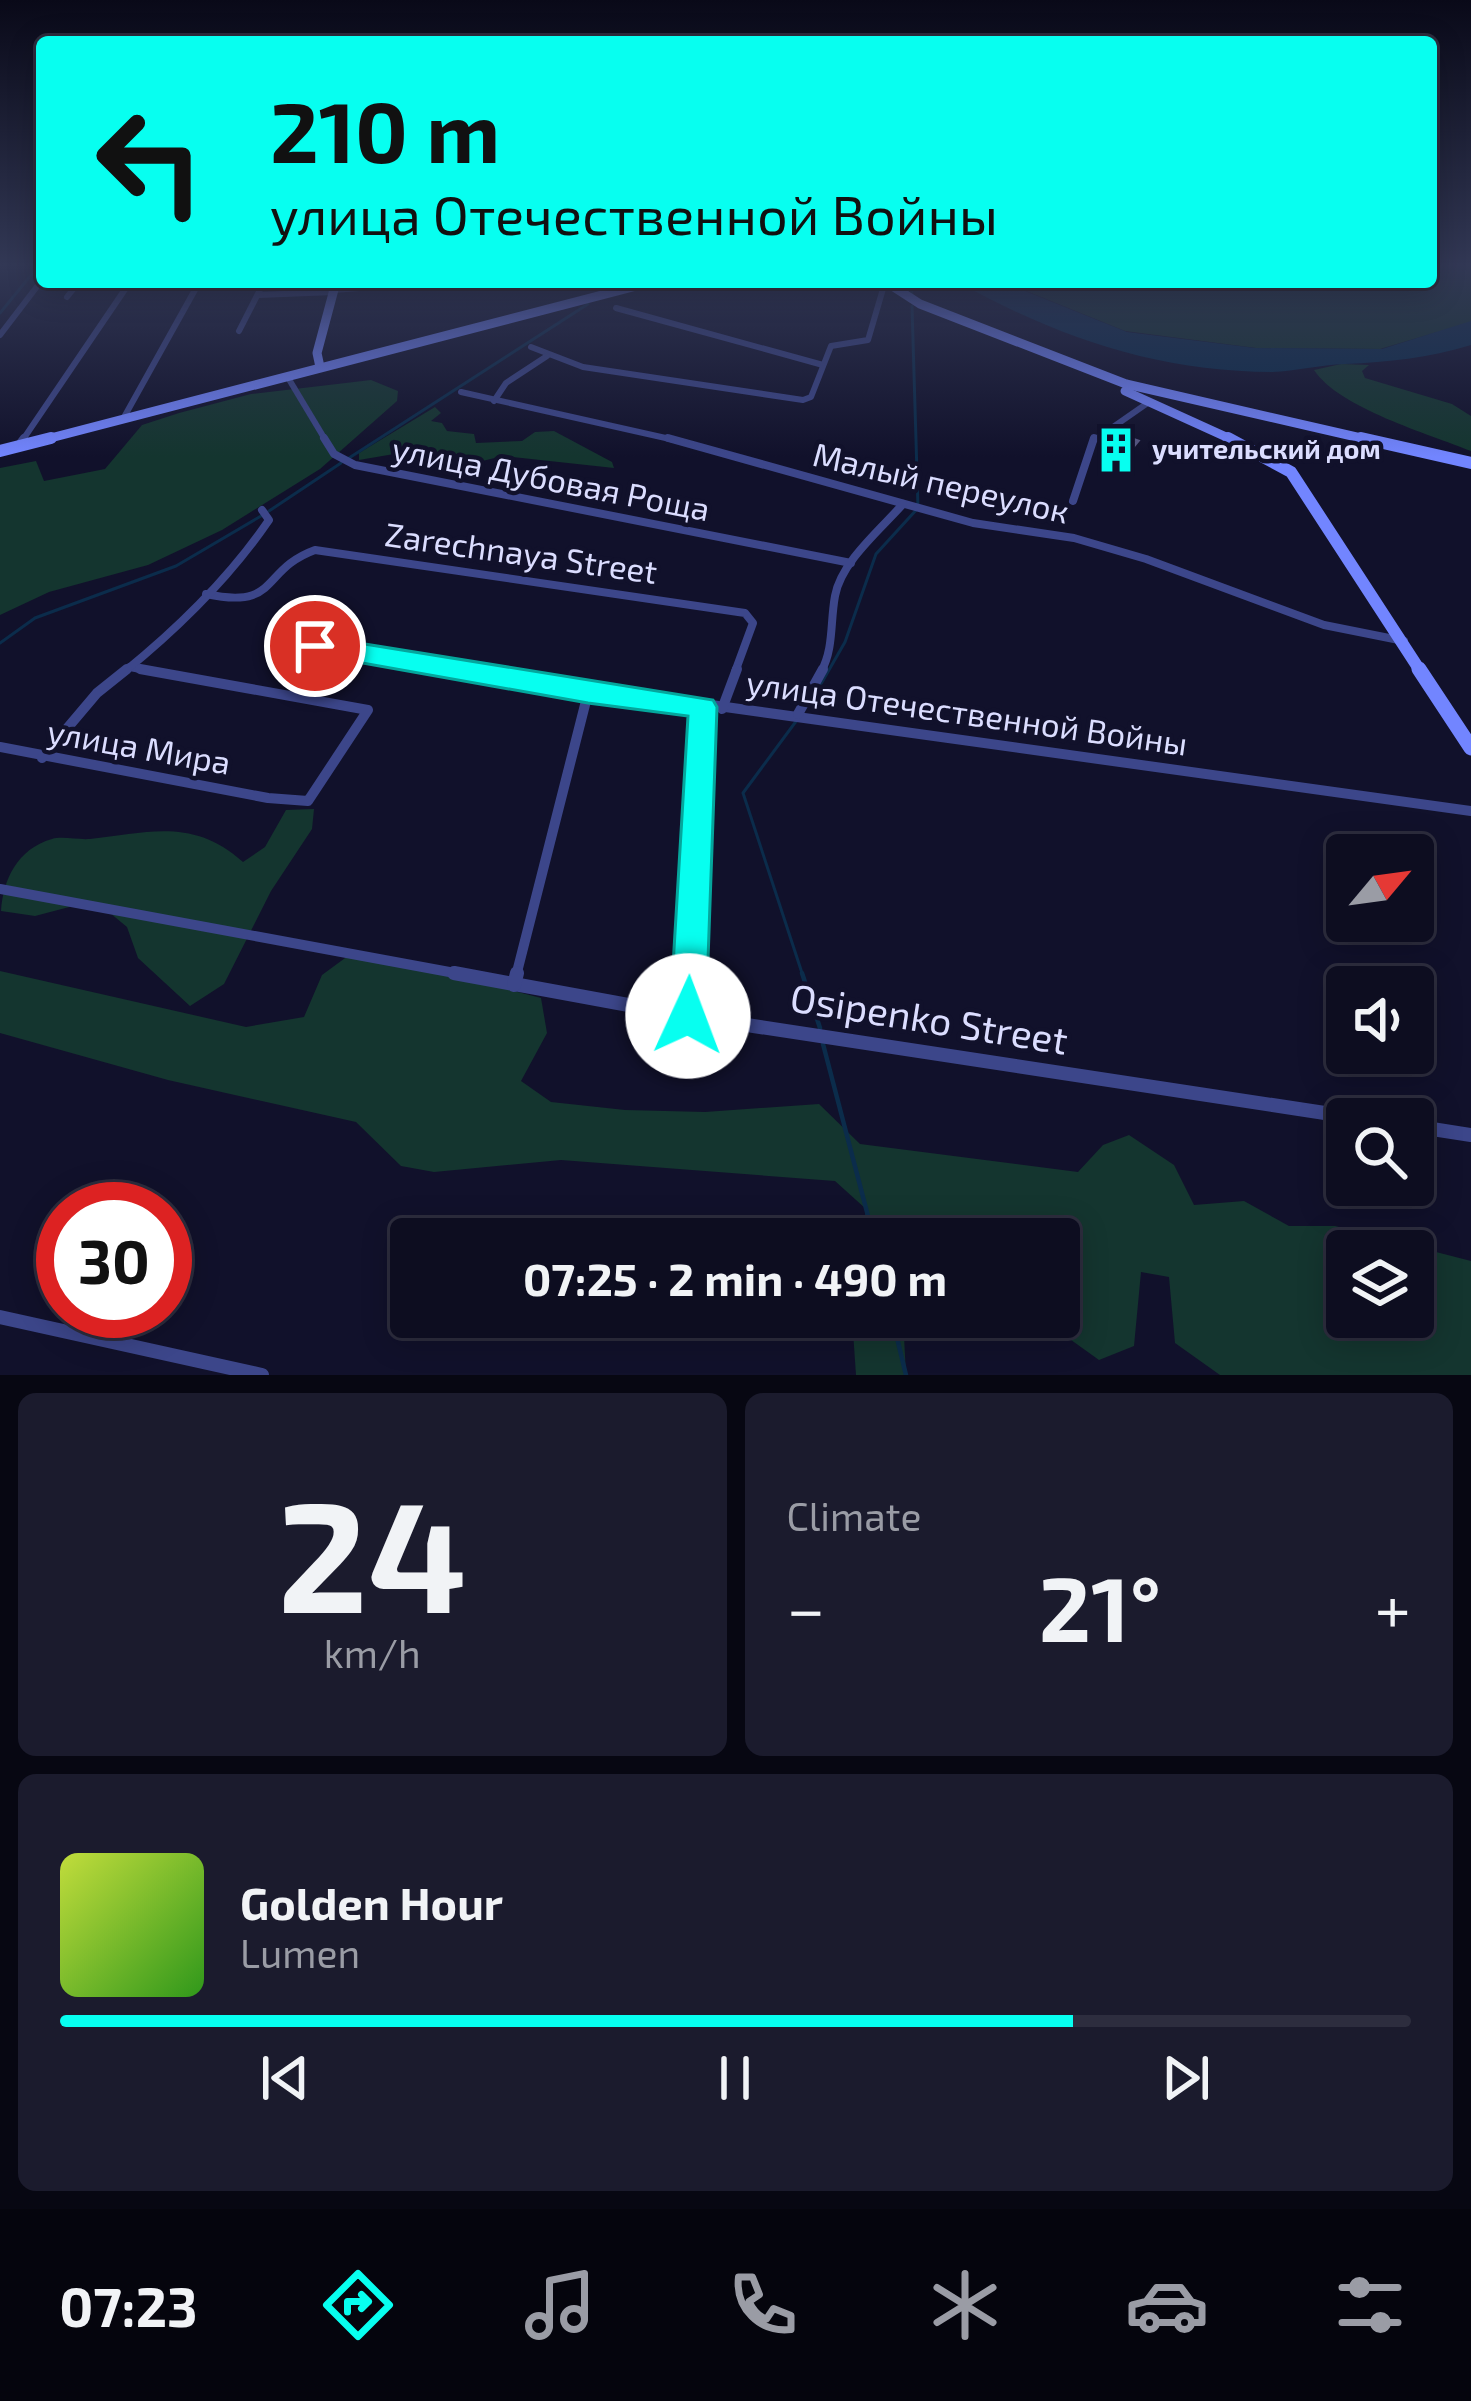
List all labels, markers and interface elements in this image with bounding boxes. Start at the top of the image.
text: 210 m [270,79,500,180]
icon: left [72,84,228,240]
text: улица Отечественной Войны [270,181,998,246]
building icon: учительский дом [1091,425,1141,475]
street label: улица Дубовая Роща [389,428,714,529]
place label: учительский дом [1152,432,1381,465]
street label: Малый переулок [809,433,1073,532]
street label: Zarechnaya Street [382,513,660,591]
pin [264,595,366,697]
icon: arrive [282,613,348,679]
street label: улица Отечественной Войны [744,661,1190,764]
street label: улица Мира [44,710,234,783]
north arrow [1326,834,1434,942]
map controls [1326,834,1434,1338]
position arrow [625,953,751,1079]
button: sound [1326,966,1434,1074]
street label: Osipenko Street [787,972,1071,1063]
button: search [1326,1098,1434,1206]
speed limit sign: 30 [36,1182,192,1338]
button: layers [1326,1230,1434,1338]
text: 07:25 · 2 min · 490 m [523,1251,947,1305]
text: 24 [277,1457,467,1644]
text: Climate [787,1492,921,1539]
text: 21° [1039,1552,1161,1660]
text: − [787,1567,825,1646]
text: + [1375,1567,1411,1646]
text: km/h [324,1629,421,1676]
text: Golden Hour [240,1875,503,1929]
text: Lumen [240,1929,360,1976]
icon: previous [252,2045,318,2111]
icon: pause [702,2045,768,2111]
icon: next [1153,2045,1219,2111]
icon: directions [316,2263,400,2347]
icon: music [518,2263,602,2347]
icon: phone [721,2263,805,2347]
icon: climate [923,2263,1007,2347]
icon: car [1125,2263,1209,2347]
icon: filters [1328,2263,1412,2347]
text: 07:23 [59,2273,198,2338]

